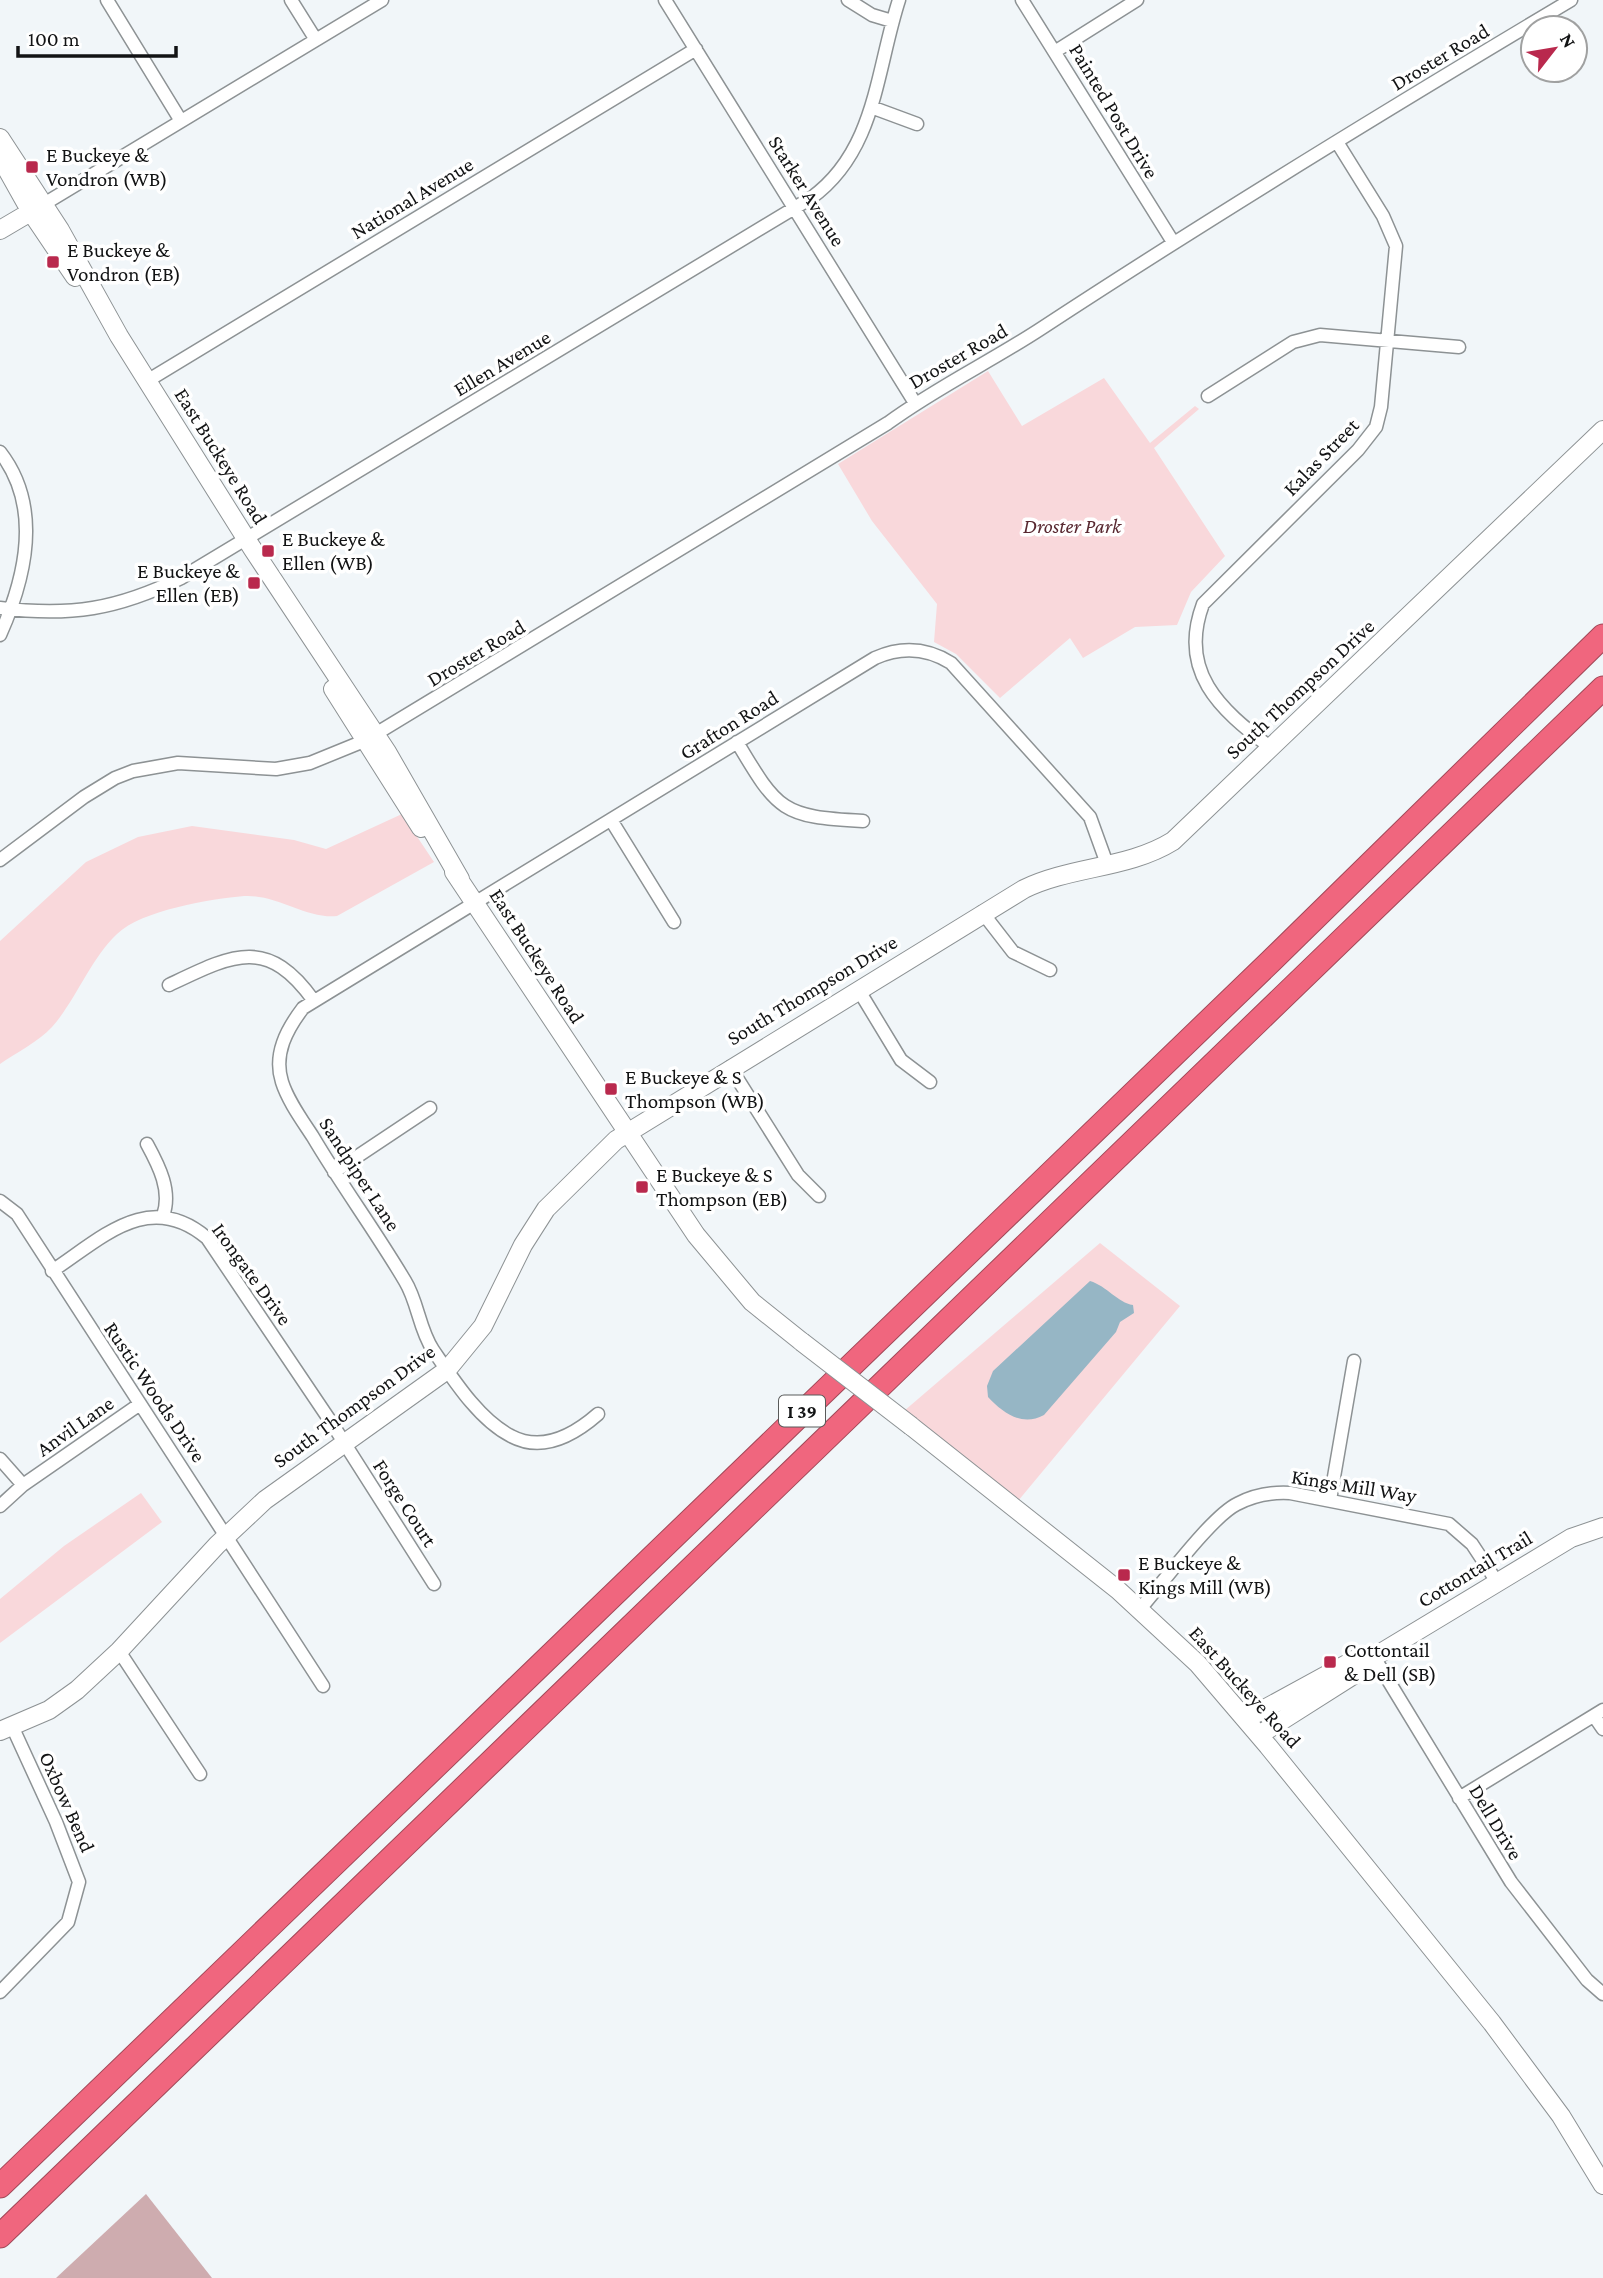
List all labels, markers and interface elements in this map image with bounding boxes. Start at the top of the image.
scale bar [18,14,175,58]
north arrow [1519,14,1589,84]
street label: Droster Road [1387,18,1493,96]
text: 100 m [28,27,80,51]
text: N [1556,30,1581,52]
street label: Painted Post Drive [1064,39,1164,183]
street label: Starker Avenue [763,131,851,251]
place label: E Buckeye & Vondron (WB) [46,143,168,191]
street label: National Avenue [346,152,478,244]
marker: E Buckeye & Vondron (WB) [24,159,40,175]
place label: E Buckeye & Vondron (EB) [67,238,181,286]
marker: E Buckeye & Vondron (EB) [45,254,61,270]
street label: Droster Road [905,318,1011,394]
street label: Ellen Avenue [449,325,555,401]
street label: East Buckeye Road [170,384,272,528]
street label: Kalas Street [1278,413,1364,501]
park label: Droster Park [1023,514,1122,538]
place label: E Buckeye & Ellen (WB) [282,527,385,575]
marker: E Buckeye & Ellen (WB) [260,543,276,559]
place label: E Buckeye & Ellen (EB) [137,559,240,607]
marker: E Buckeye & Ellen (EB) [246,575,262,591]
street label: Droster Road [423,614,529,692]
street label: South Thompson Drive [1221,614,1379,764]
street label: Grafton Road [675,685,783,765]
street label: East Buckeye Road [485,884,589,1028]
street label: South Thompson Drive [723,930,901,1050]
place label: E Buckeye & S Thompson (WB) [625,1065,765,1113]
marker: E Buckeye & S Thompson (WB) [603,1081,619,1097]
street label: Sandpiper Lane [314,1113,406,1235]
place label: E Buckeye & S Thompson (EB) [656,1163,788,1211]
marker: E Buckeye & S Thompson (EB) [634,1179,650,1195]
street label: Irongate Drive [207,1218,297,1330]
street label: Rustic Woods Drive [99,1317,211,1467]
street label: South Thompson Drive [268,1339,440,1473]
street label: Anvil Lane [32,1391,118,1461]
road number: I 39 [779,1396,825,1427]
street label: Forge Court [368,1455,443,1552]
street label: Kings Mill Way [1290,1464,1419,1508]
street label: Cottontail Trail [1414,1526,1536,1612]
place label: E Buckeye & Kings Mill (WB) [1138,1551,1272,1599]
marker: E Buckeye & Kings Mill (WB) [1116,1567,1132,1583]
street label: East Buckeye Road [1184,1621,1306,1753]
place label: Cottontail & Dell (SB) [1344,1638,1437,1686]
marker: Cottontail & Dell (SB) [1322,1654,1338,1670]
street label: Oxbow Bend [34,1748,100,1856]
street label: Dell Drive [1464,1780,1528,1864]

